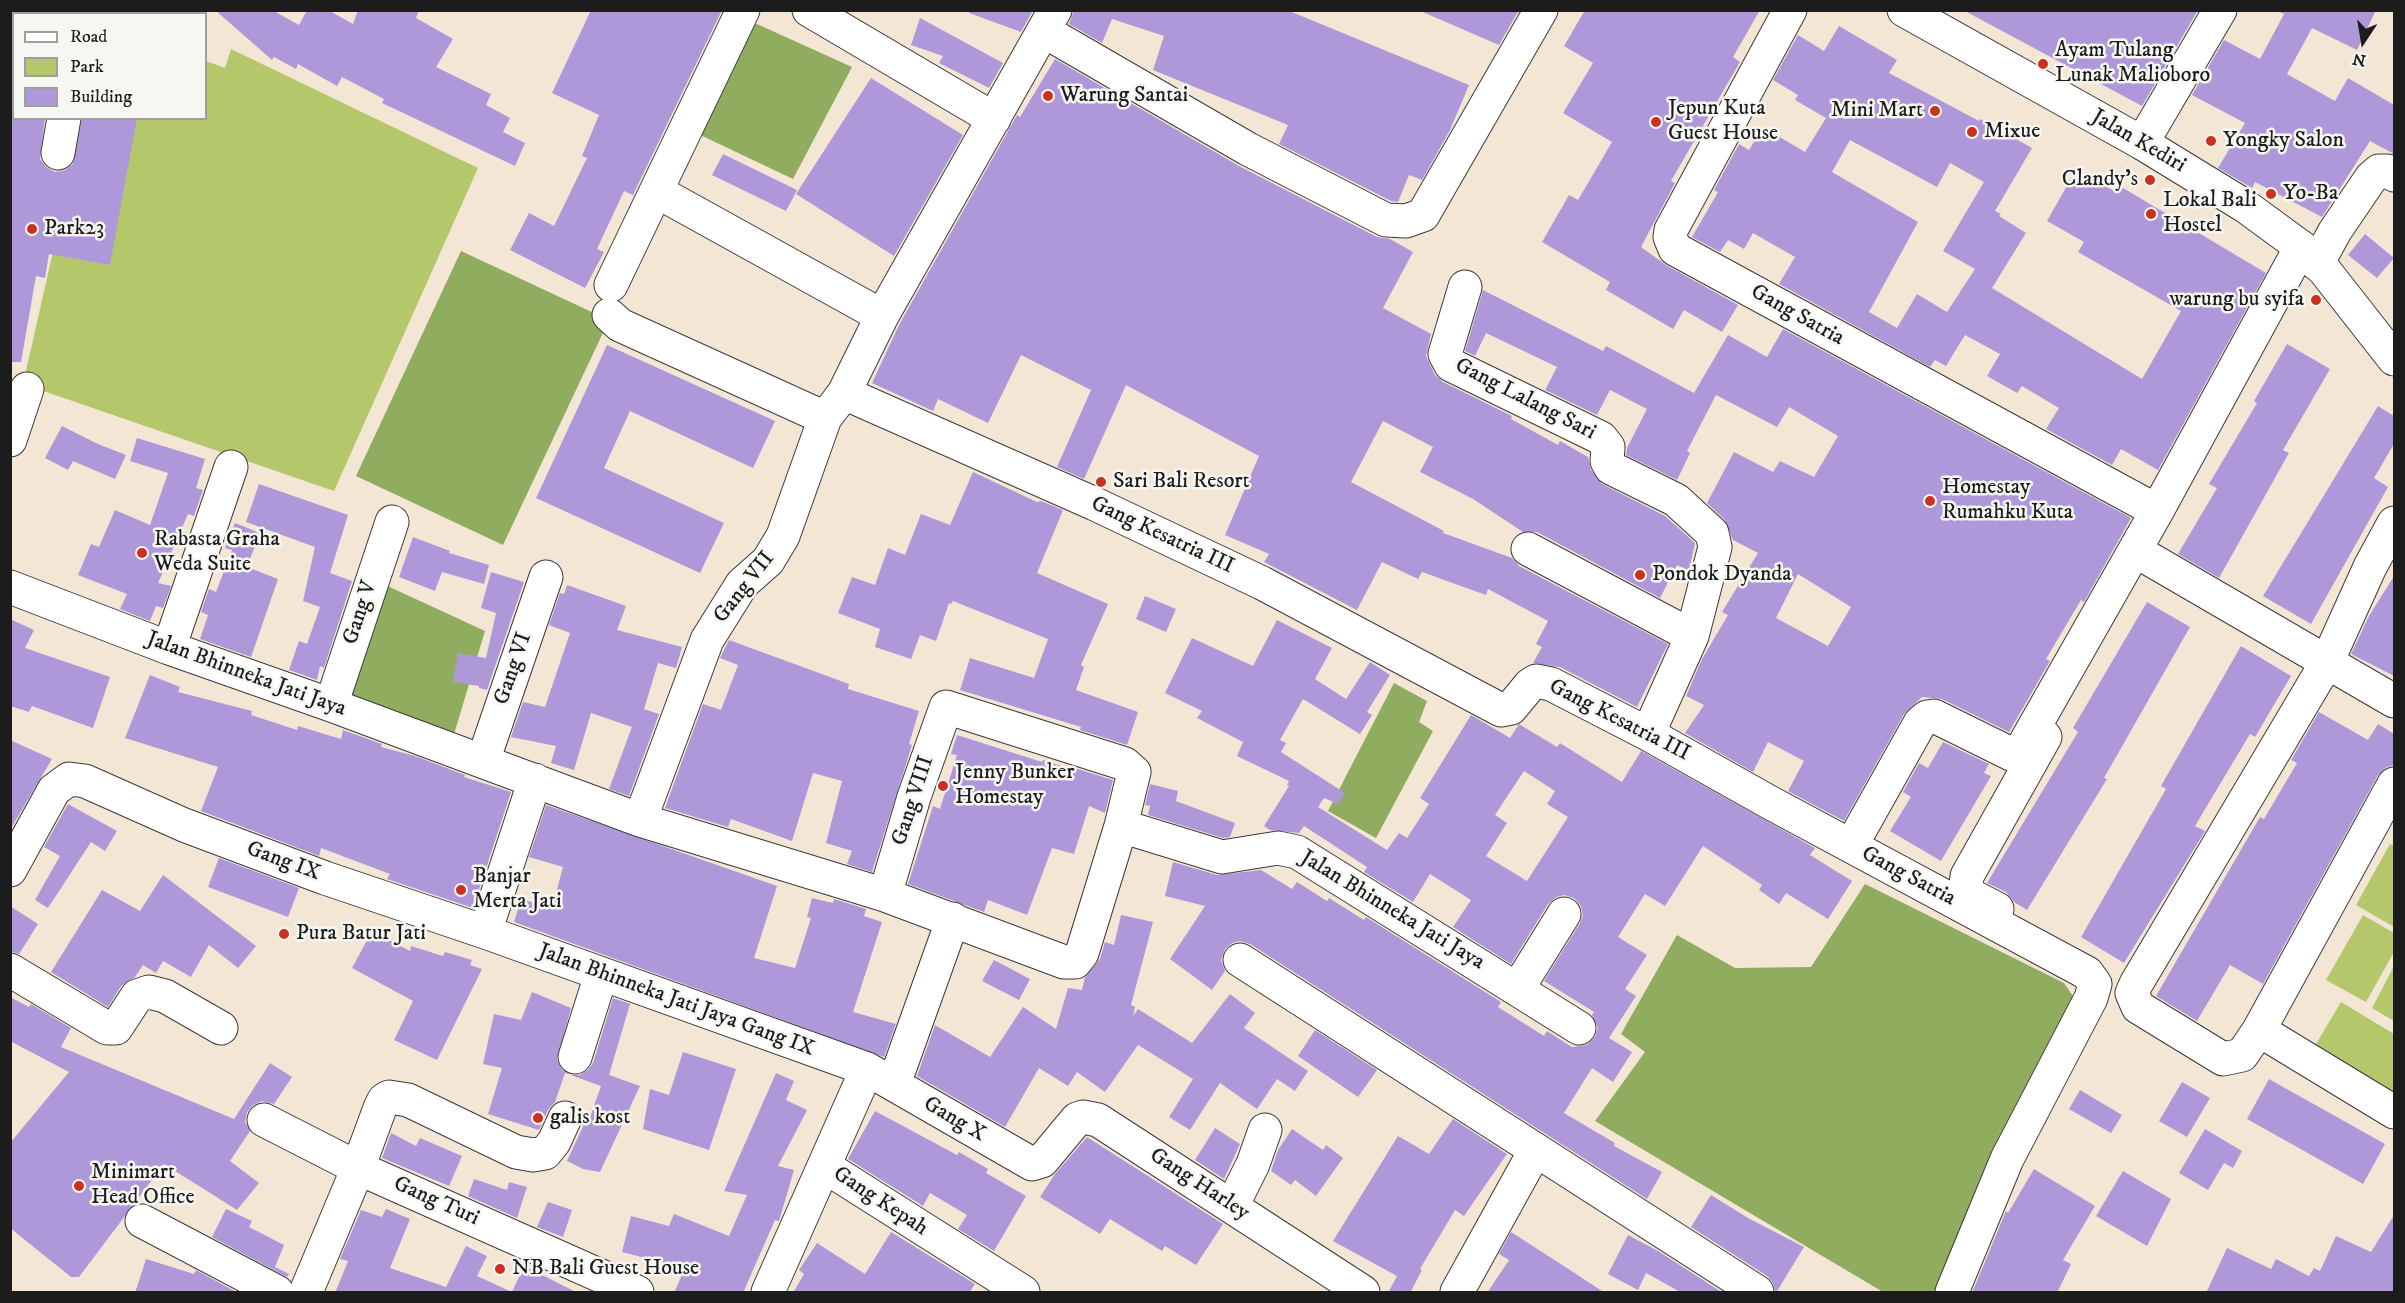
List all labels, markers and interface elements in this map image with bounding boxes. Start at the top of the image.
legend [12,12,207,120]
north arrow [2333,12,2393,72]
text: Road [70,26,107,48]
place label: Ayam Tulang Lunak Malioboro [2055,38,2210,90]
text: N [2351,48,2368,71]
text: Park [70,56,104,78]
marker: Ayam Tulang Lunak Malioboro [2036,57,2050,71]
place label: Warung Santai [1060,83,1188,109]
text: Building [70,86,132,108]
marker: Warung Santai [1041,89,1055,103]
place label: Jepun Kuta Guest House [1668,96,1778,148]
place label: Mini Mart [1831,98,1923,124]
marker: Mini Mart [1928,104,1942,118]
street label: Jalan Kediri [2086,104,2190,180]
marker: Jepun Kuta Guest House [1649,115,1663,129]
place label: Mixue [1984,119,2040,145]
marker: Mixue [1965,125,1979,139]
place label: Yongky Salon [2223,128,2344,154]
marker: Yongky Salon [2204,134,2218,148]
place label: Clandy's [2062,167,2138,193]
marker: Clandy's [2143,173,2157,187]
place label: Yo-Ba [2283,181,2338,207]
marker: Yo-Ba [2264,187,2278,201]
place label: Lokal Bali Hostel [2163,188,2257,240]
marker: Lokal Bali Hostel [2144,207,2158,221]
place label: Park23 [44,216,104,242]
marker: Park23 [25,222,39,236]
street label: Gang Satria [1746,280,1848,352]
place label: warung bu syifa [2169,287,2304,313]
marker: warung bu syifa [2309,293,2323,307]
street label: Gang Lalang Sari [1450,353,1600,447]
place label: Sari Bali Resort [1113,469,1250,495]
marker: Sari Bali Resort [1094,475,1108,489]
place label: Homestay Rumahku Kuta [1942,475,2073,526]
street label: Gang Kesatria III [1086,491,1238,581]
marker: Homestay Rumahku Kuta [1923,494,1937,508]
place label: Rabasta Graha Weda Suite [154,527,280,578]
marker: Rabasta Graha Weda Suite [135,546,149,560]
street label: Gang VII [709,547,781,629]
place label: Pondok Dyanda [1652,562,1792,588]
marker: Pondok Dyanda [1633,568,1647,582]
street label: Gang V [338,578,384,648]
street label: Jalan Bhinneka Jati Jaya [143,627,349,723]
street label: Gang VI [489,629,539,709]
street label: Gang Kesatria III [1544,674,1694,768]
street label: Gang VIII [887,753,941,849]
place label: Jenny Bunker Homestay [955,760,1075,812]
marker: Jenny Bunker Homestay [936,779,950,793]
street label: Gang IX [242,836,324,888]
street label: Gang Satria [1856,841,1960,913]
street label: Jalan Bhinneka Jati Jaya [1295,846,1489,976]
place label: Banjar Merta Jati [473,864,562,915]
marker: Banjar Merta Jati [454,883,468,897]
place label: Pura Batur Jati [296,921,426,947]
marker: Pura Batur Jati [277,927,291,941]
street label: Jalan Bhinneka Jati Jaya Gang IX [534,939,818,1063]
street label: Gang X [918,1092,990,1148]
place label: galis kost [550,1105,630,1131]
marker: galis kost [531,1111,545,1125]
street label: Gang Harley [1144,1143,1254,1227]
place label: Minimart Head Office [91,1160,195,1212]
street label: Gang Kepah [828,1162,932,1242]
street label: Gang Turi [389,1171,483,1233]
marker: Minimart Head Office [72,1179,86,1193]
place label: NB Bali Guest House [512,1256,699,1282]
marker: NB Bali Guest House [493,1262,507,1276]

